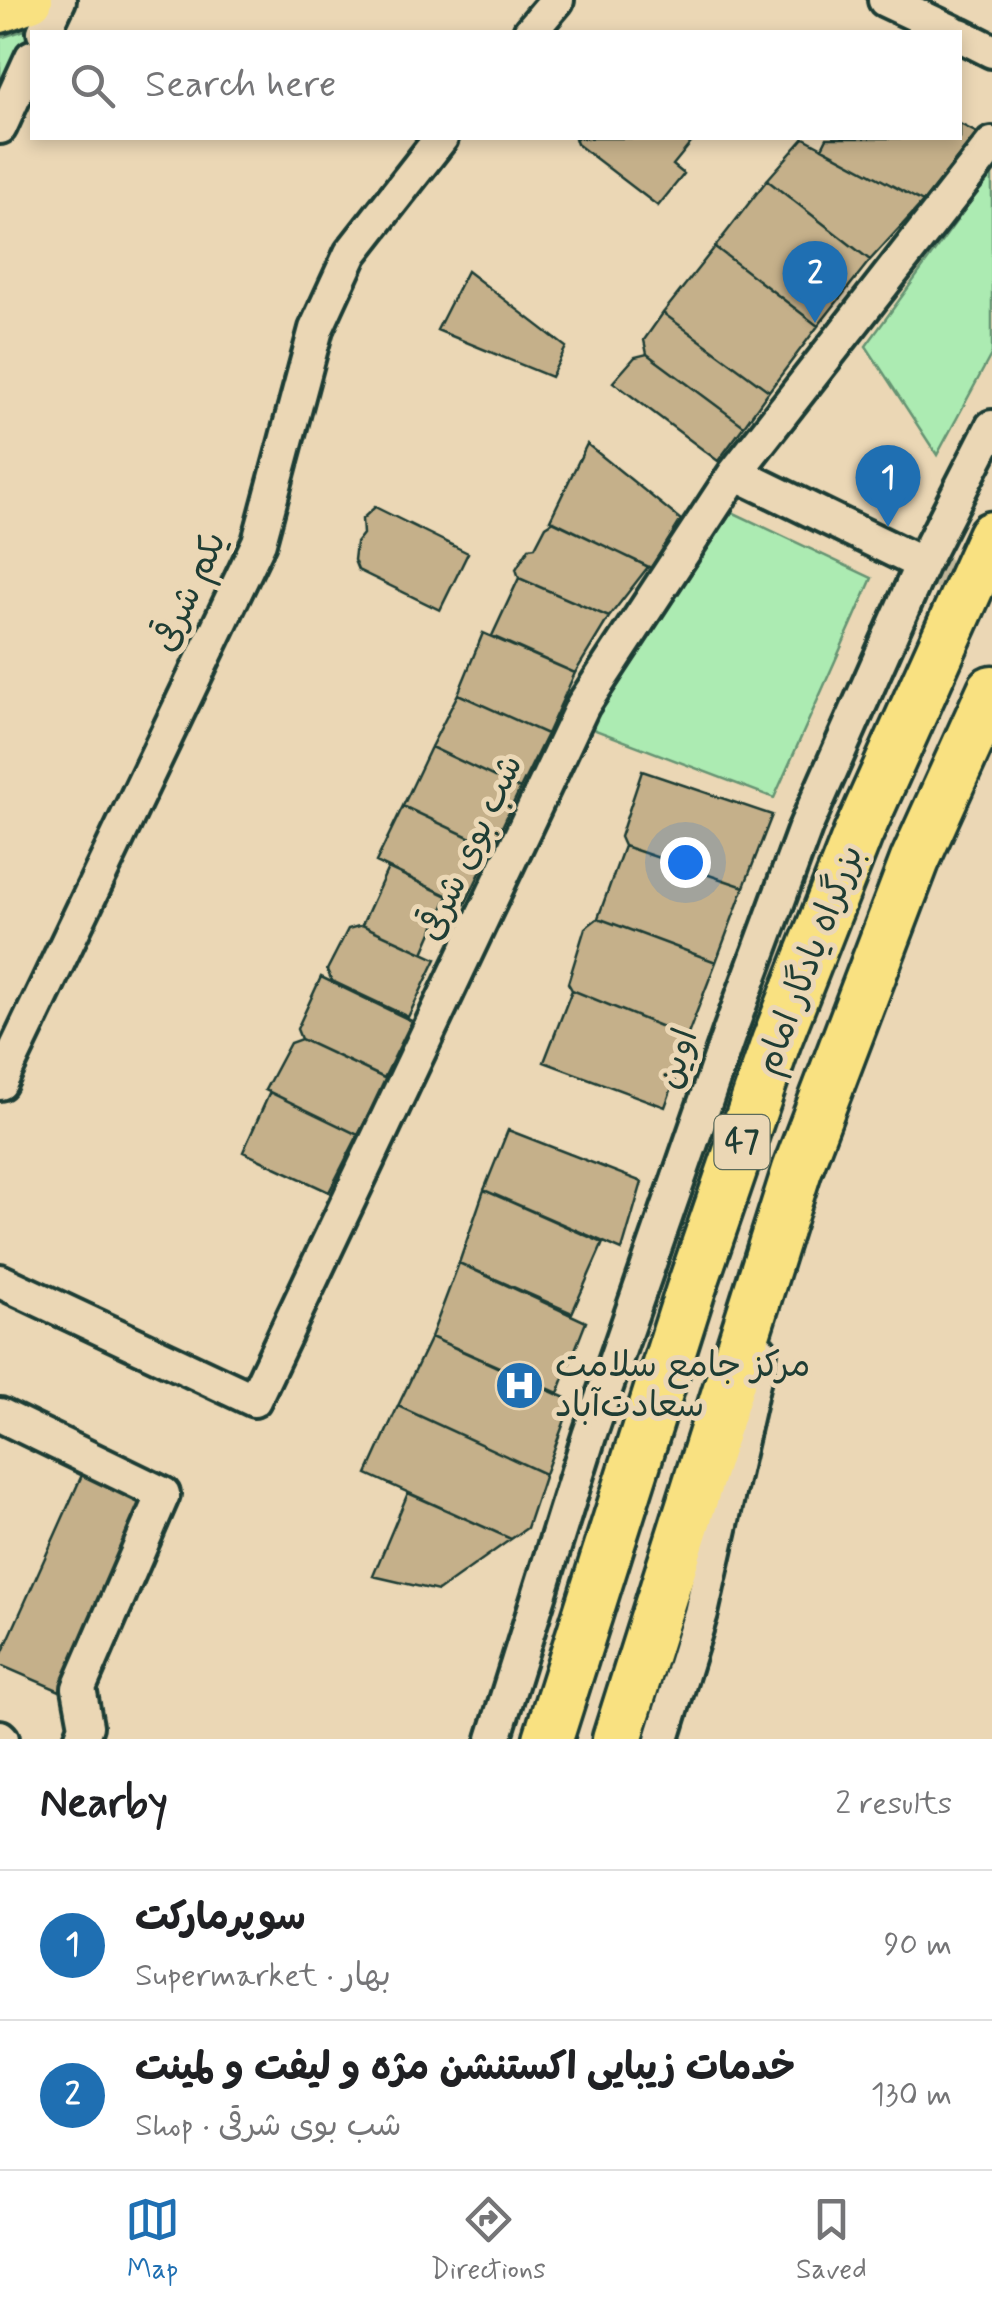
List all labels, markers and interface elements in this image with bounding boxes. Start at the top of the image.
search box [30,30,962,140]
icon: search [65,58,120,113]
text: Search here [145,61,336,110]
pin: 2 [782,240,848,323]
pin: 1 [856,444,920,527]
street label: یکم شرقی [141,524,240,660]
street label: شب بوی شرقی [407,747,534,949]
your location [660,837,711,888]
street label: بزرگراه یادگار امام [745,839,877,1082]
street label: اوین [646,1023,710,1095]
road number: 47 [714,1115,770,1169]
place label: مرکز جامع سلامت سعادت‌آباد [555,1343,810,1429]
hospital icon: مرکز جامع سلامت سعادت‌آباد [494,1360,546,1412]
text: Nearby [40,1777,168,1832]
text: 2 results [835,1783,952,1825]
text: سوپرمارکت [135,1894,306,1943]
text: 1 [65,1924,80,1966]
text: 90 m [884,1924,952,1966]
text: Supermarket · بهار [135,1955,391,1997]
text: خدمات زیبایی اکستنشن مژه و لیفت و لمینت [135,2044,795,2093]
text: 2 [65,2074,80,2116]
text: 130 m [871,2074,952,2116]
text: Shop · شب بوی شرقی [135,2105,402,2147]
tab: Map [125,2192,180,2289]
tab: Directions [431,2192,546,2289]
tab: Saved [796,2192,867,2289]

